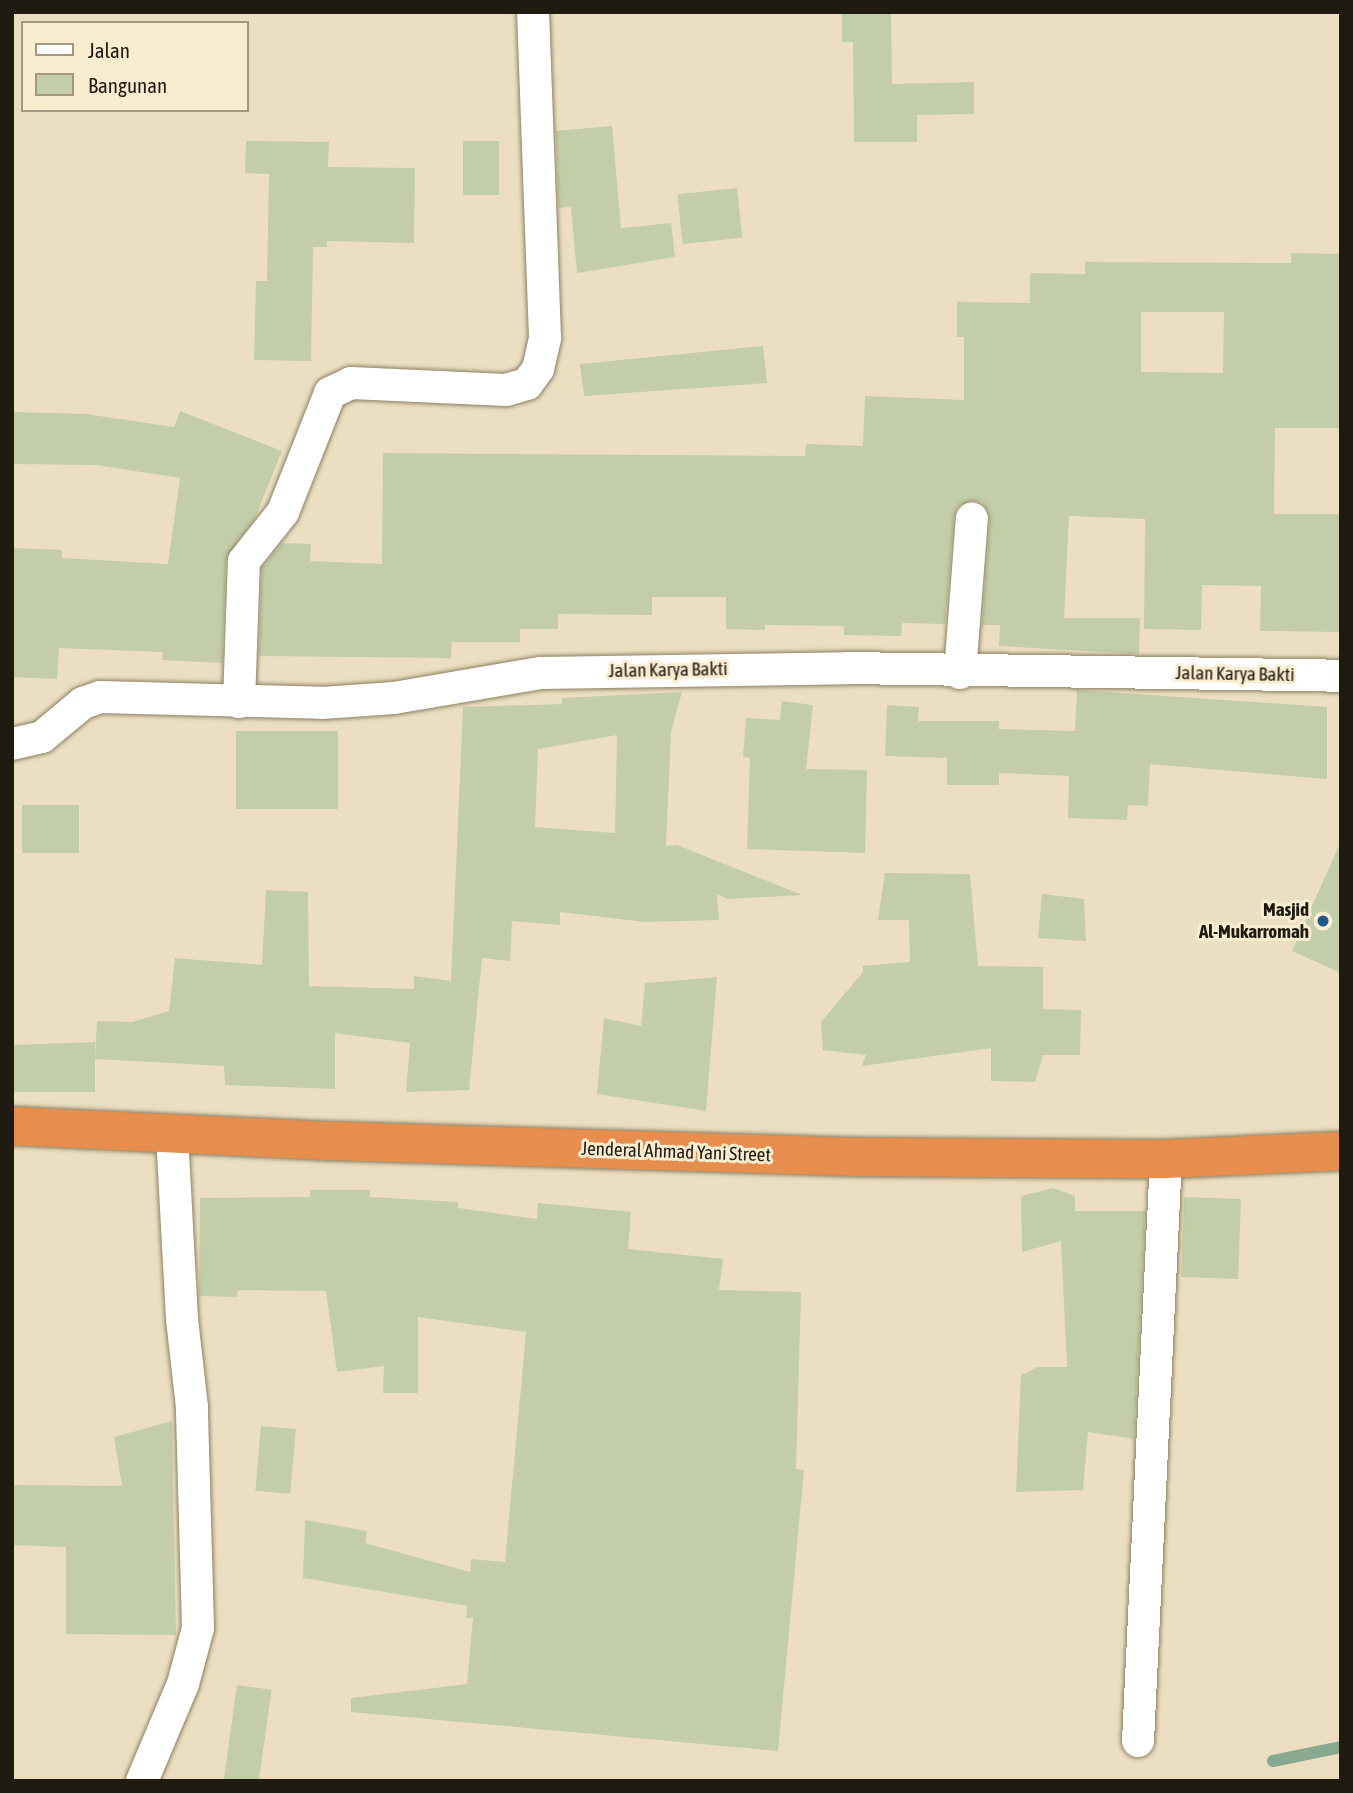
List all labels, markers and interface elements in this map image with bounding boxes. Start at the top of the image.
legend [21,21,248,112]
text: Jalan [88,38,130,62]
text: Bangunan [88,73,167,97]
street label: Jalan Karya Bakti [608,658,728,682]
street label: Jalan Karya Bakti [1175,662,1295,686]
place label: Masjid Al-Mukarromah [1199,899,1309,943]
marker: Masjid Al-Mukarromah [1315,913,1331,929]
street label: Jenderal Ahmad Yani Street [581,1137,771,1167]

